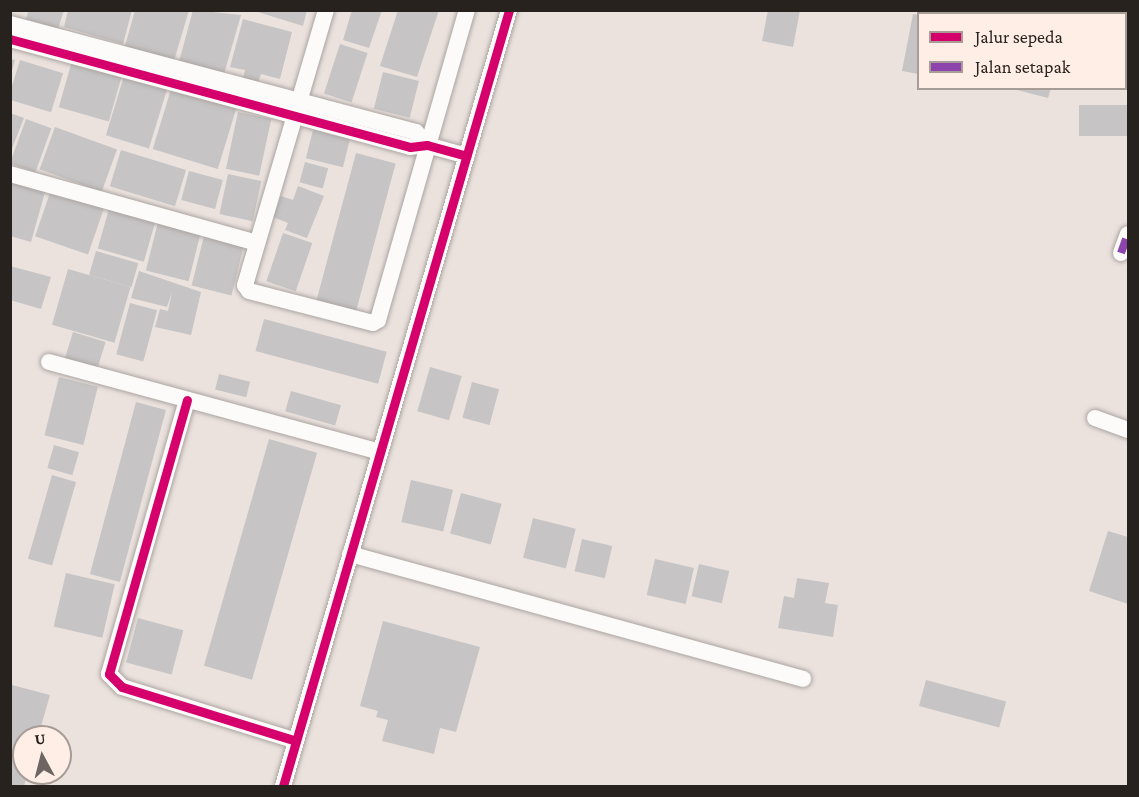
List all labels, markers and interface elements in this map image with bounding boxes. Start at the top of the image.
legend [917,12,1127,90]
text: Jalur sepeda [975,27,1063,47]
text: Jalan setapak [975,57,1070,77]
north arrow [12,725,72,785]
text: U [34,730,46,748]

